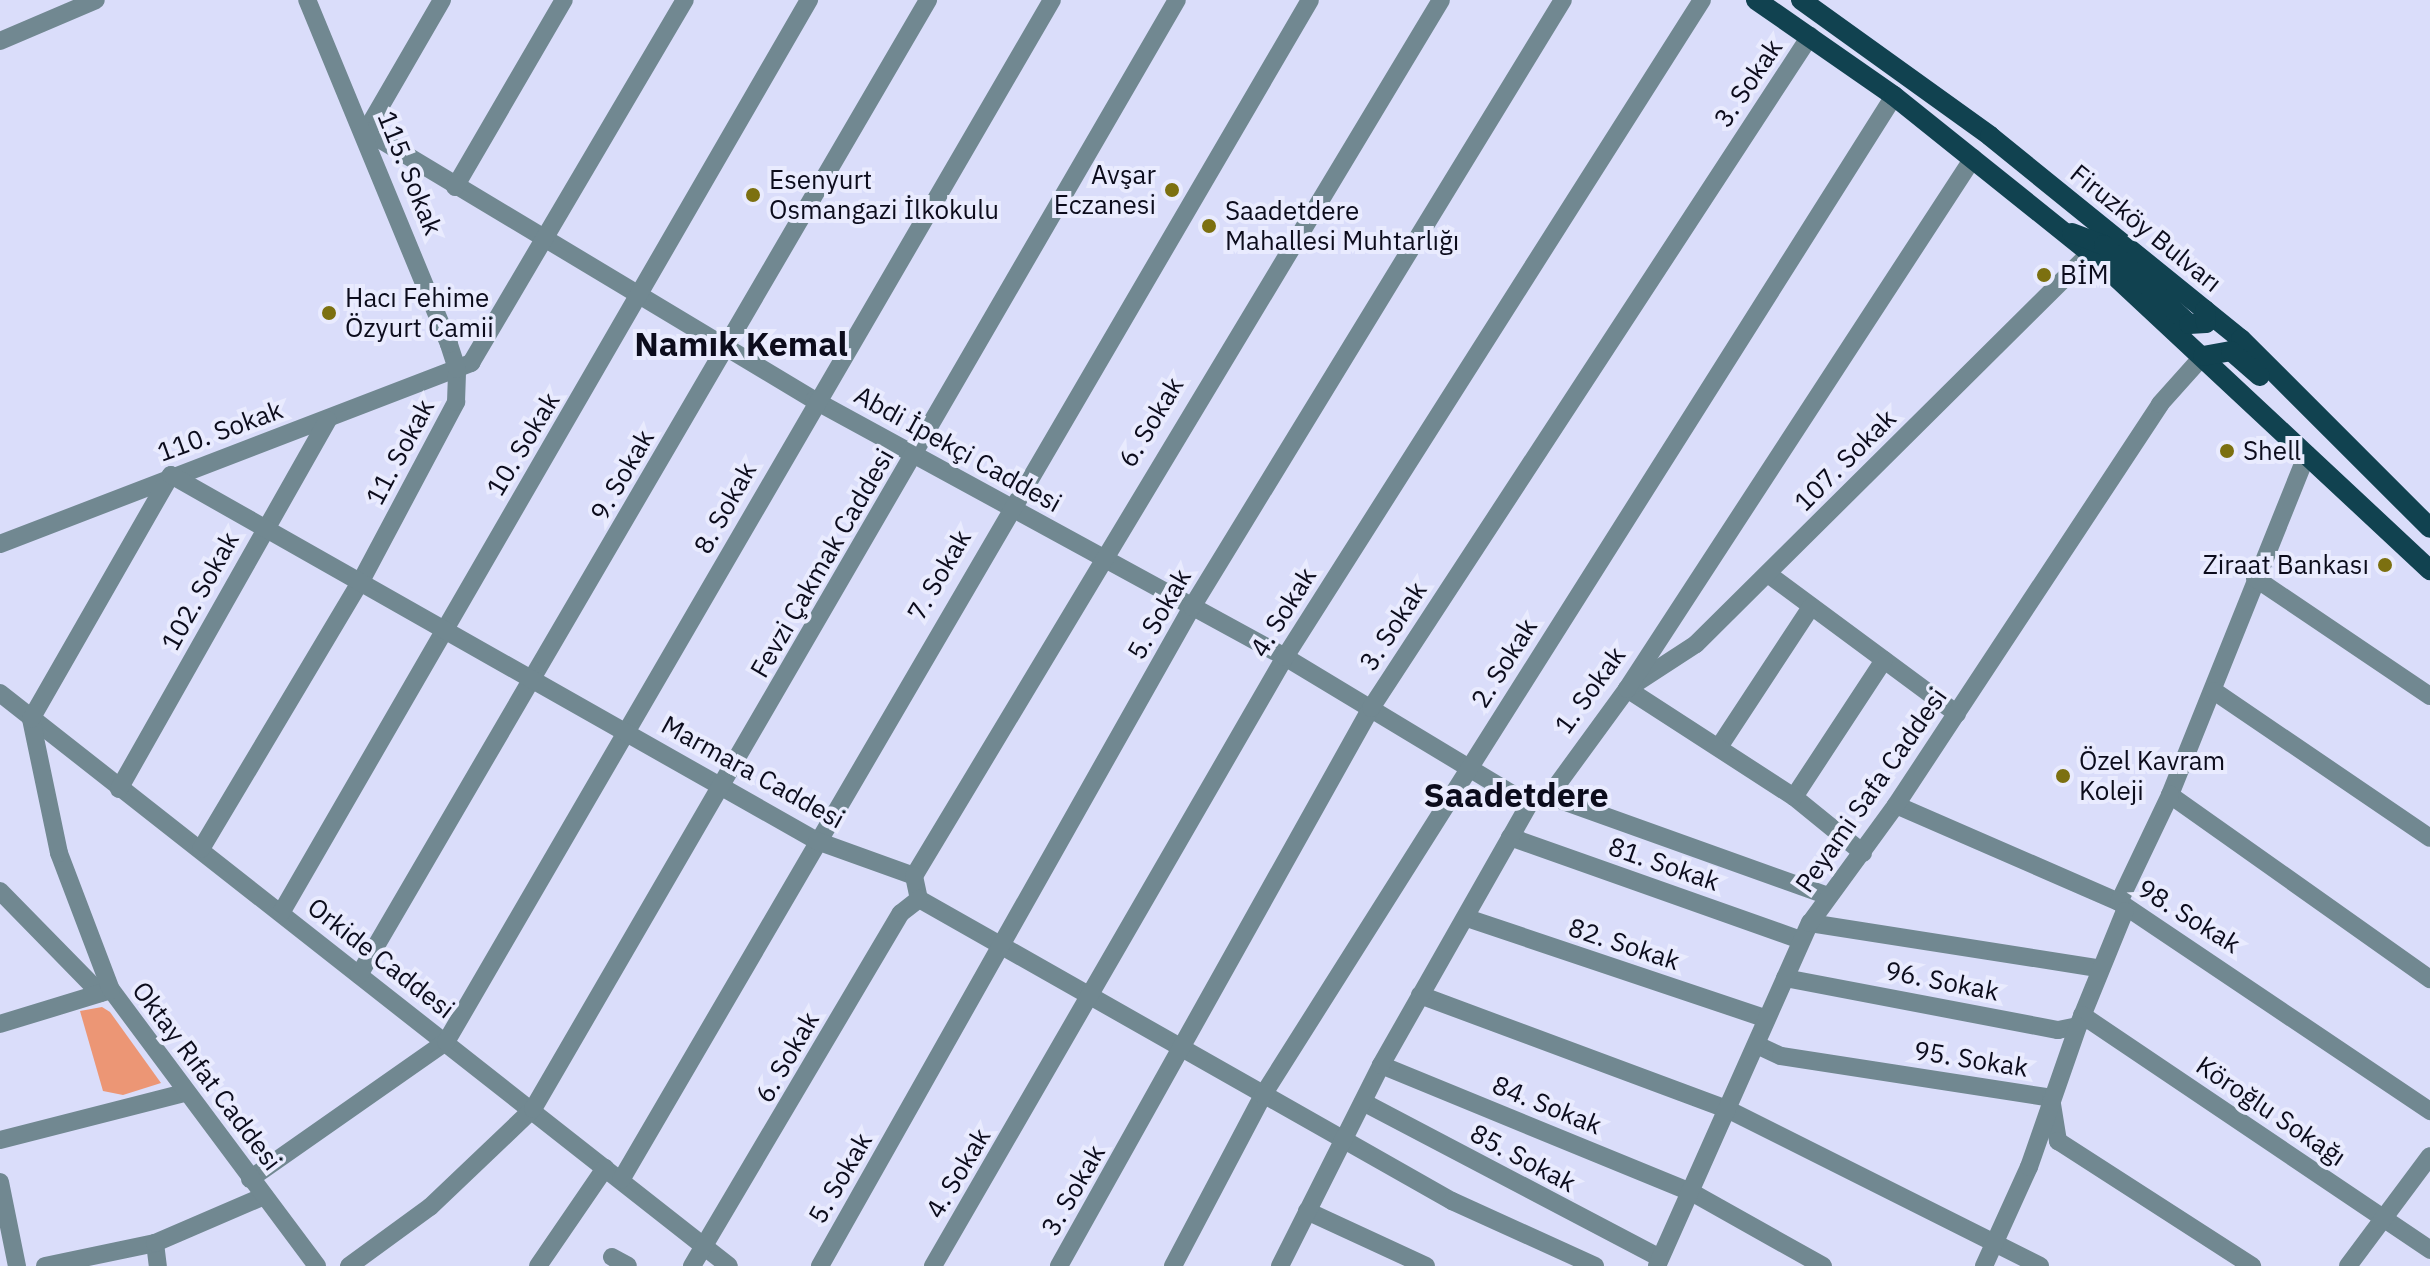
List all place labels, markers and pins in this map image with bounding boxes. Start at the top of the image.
place label: Avşar Eczanesi [1054,159,1156,220]
place label: Esenyurt Osmangazi İlkokulu [769,164,999,226]
marker: Avşar Eczanesi [1163,181,1181,199]
marker: Esenyurt Osmangazi İlkokulu [744,186,762,204]
place label: Saadetdere Mahallesi Muhtarlığı [1225,195,1459,256]
marker: Saadetdere Mahallesi Muhtarlığı [1200,217,1218,235]
place label: BİM [2060,259,2108,291]
marker: BİM [2035,266,2053,284]
place label: Hacı Fehime Özyurt Camii [345,282,494,344]
marker: Hacı Fehime Özyurt Camii [320,304,338,322]
place label: Shell [2243,435,2301,467]
marker: Shell [2218,442,2236,460]
place label: Ziraat Bankası [2203,549,2369,581]
marker: Ziraat Bankası [2376,556,2394,574]
place label: Özel Kavram Koleji [2079,745,2225,806]
marker: Özel Kavram Koleji [2054,767,2072,785]

